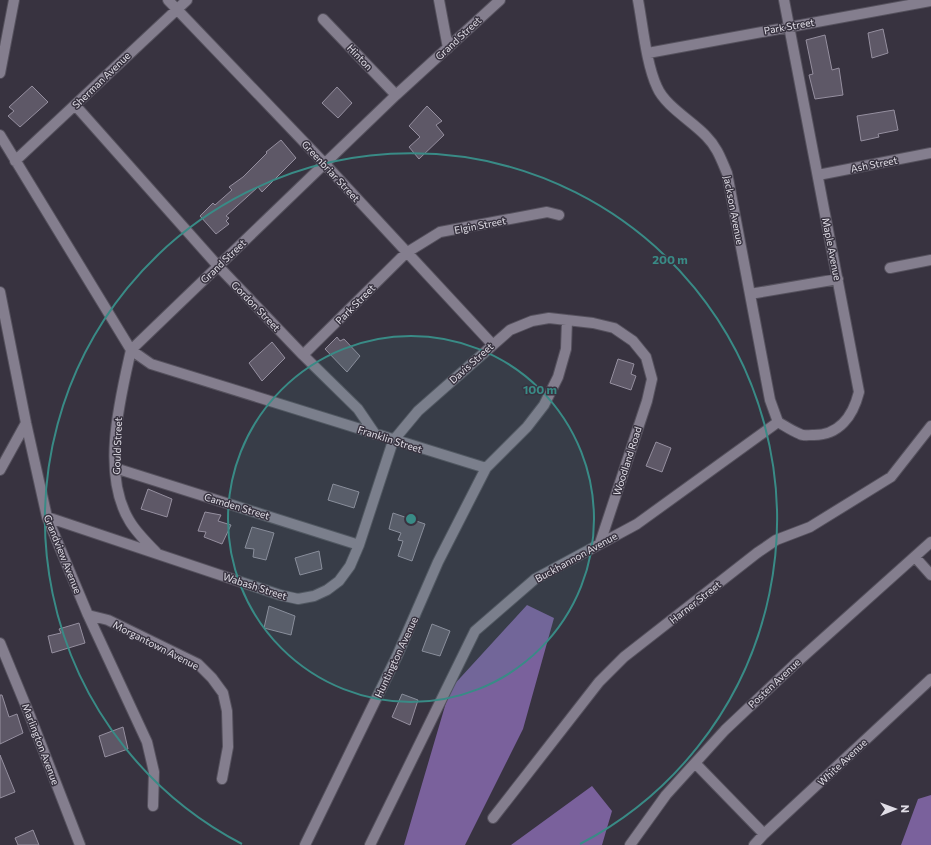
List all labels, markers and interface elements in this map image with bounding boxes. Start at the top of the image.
street label: Grand Street [433,14,483,62]
street label: Park Street [763,16,815,36]
street label: Hinton [345,41,375,73]
street label: Sherman Avenue [70,49,132,111]
street label: Greenbriar Street [300,138,362,204]
street label: Ash Street [850,154,898,174]
street label: Jackson Avenue [721,174,747,246]
street label: Elgin Street [453,214,507,236]
street label: Maple Avenue [820,217,844,281]
street label: Grand Street [198,236,248,286]
text: 200 m [652,252,688,266]
street label: Gordon Street [229,279,283,333]
street label: Park Street [333,282,377,326]
street label: Davis Street [447,340,495,386]
text: 100 m [523,382,557,396]
street label: Gould Street [110,417,124,475]
street label: Franklin Street [356,423,424,455]
street label: Woodland Road [610,425,644,497]
street label: Camden Street [203,490,271,522]
centre of rings [404,512,418,526]
street label: Grandview Avenue [42,513,84,595]
street label: Buckhannon Avenue [533,530,619,584]
street label: Wabash Street [222,570,288,602]
street label: Harner Street [667,578,723,626]
street label: Huntington Avenue [372,615,420,699]
street label: Morgantown Avenue [111,618,201,672]
street label: Posten Avenue [745,656,803,710]
street label: Marlington Avenue [20,702,62,786]
street label: White Avenue [815,736,869,788]
north arrow [875,789,915,829]
text: N [899,805,912,813]

